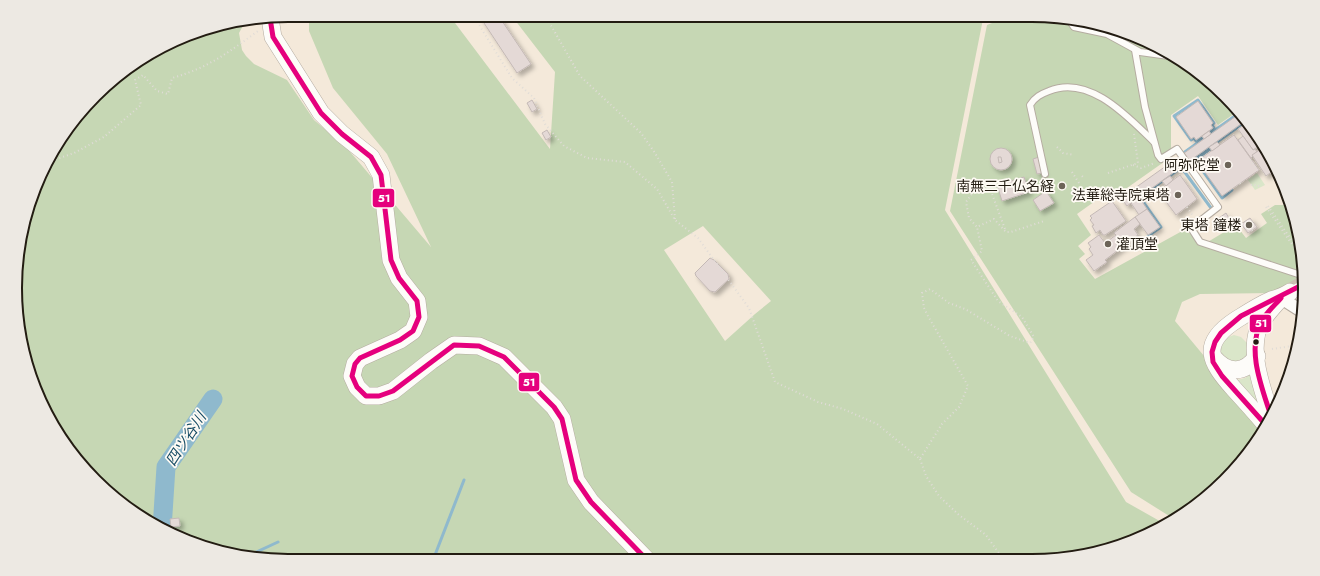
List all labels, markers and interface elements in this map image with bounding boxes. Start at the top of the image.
place label: 阿弥陀堂 [1164,155,1220,175]
marker: 阿弥陀堂 [1223,160,1233,170]
place label: 南無三千仏名経 [956,176,1054,196]
marker: 南無三千仏名経 [1057,181,1067,191]
place label: 法華総寺院東塔 [1072,185,1170,205]
line badge: 51 [372,188,395,208]
text: 51 [378,190,390,206]
marker: 法華総寺院東塔 [1173,190,1183,200]
place label: 東塔 鐘楼 [1181,215,1242,235]
marker: 東塔 鐘楼 [1244,220,1254,230]
place label: 灌頂堂 [1116,234,1158,254]
marker: 灌頂堂 [1103,239,1113,249]
line badge: 51 [1249,314,1272,333]
text: 51 [1255,315,1267,331]
unlabelled marker [1251,337,1261,347]
line badge: 51 [518,372,540,392]
text: 51 [523,374,535,390]
water label: 四ツ谷川 [160,406,213,470]

